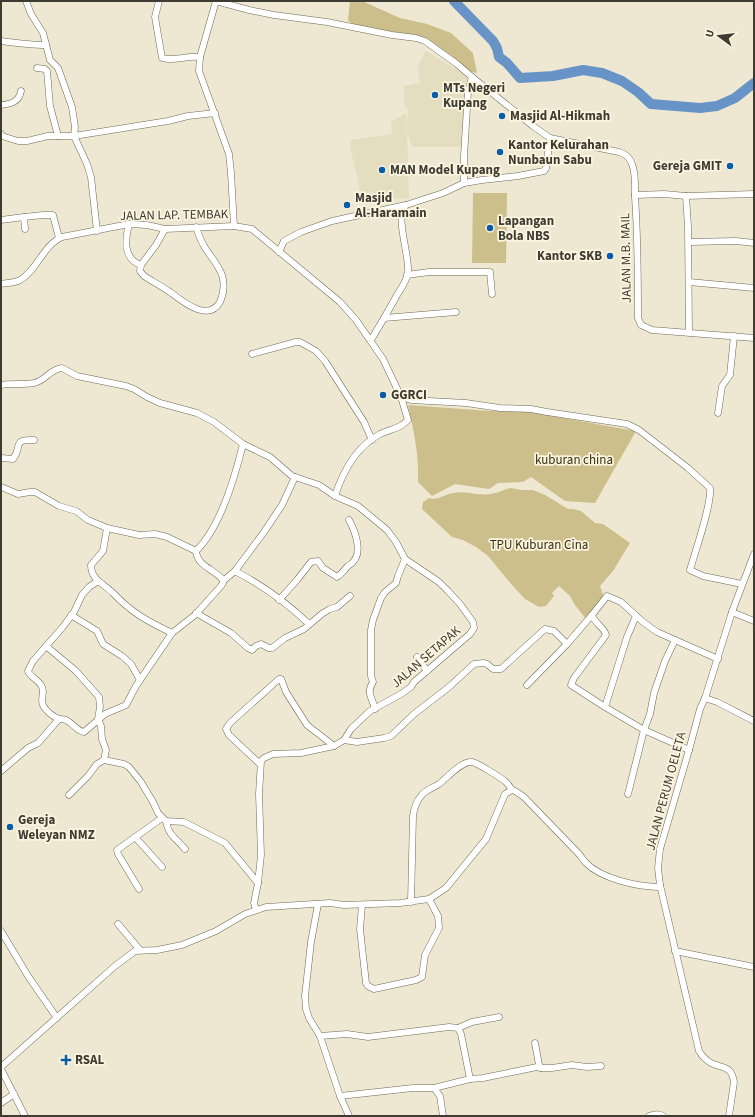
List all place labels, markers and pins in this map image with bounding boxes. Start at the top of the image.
place label: MTs Negeri Kupang [443,79,505,112]
marker: MTs Negeri Kupang [430,90,440,100]
place label: Masjid Al-Hikmah [510,107,610,125]
marker: Masjid Al-Hikmah [497,111,507,121]
place label: Kantor Kelurahan Nunbaun Sabu [508,136,609,169]
marker: Kantor Kelurahan Nunbaun Sabu [495,147,505,157]
place label: Gereja GMIT [653,157,722,175]
place label: MAN Model Kupang [390,161,500,179]
marker: Gereja GMIT [725,161,735,171]
marker: MAN Model Kupang [377,165,387,175]
place label: Masjid Al-Haramain [354,189,427,222]
marker: Masjid Al-Haramain [342,200,352,210]
place label: Lapangan Bola NBS [498,212,554,245]
marker: Lapangan Bola NBS [485,223,495,233]
place label: Kantor SKB [537,247,602,265]
marker: Kantor SKB [605,251,615,261]
place label: GGRCI [391,386,427,404]
marker: GGRCI [378,390,388,400]
place label: Gereja Weleyan NMZ [18,811,95,844]
marker: Gereja Weleyan NMZ [5,822,15,832]
place label: RSAL [75,1051,104,1069]
marker: RSAL [60,1054,72,1066]

